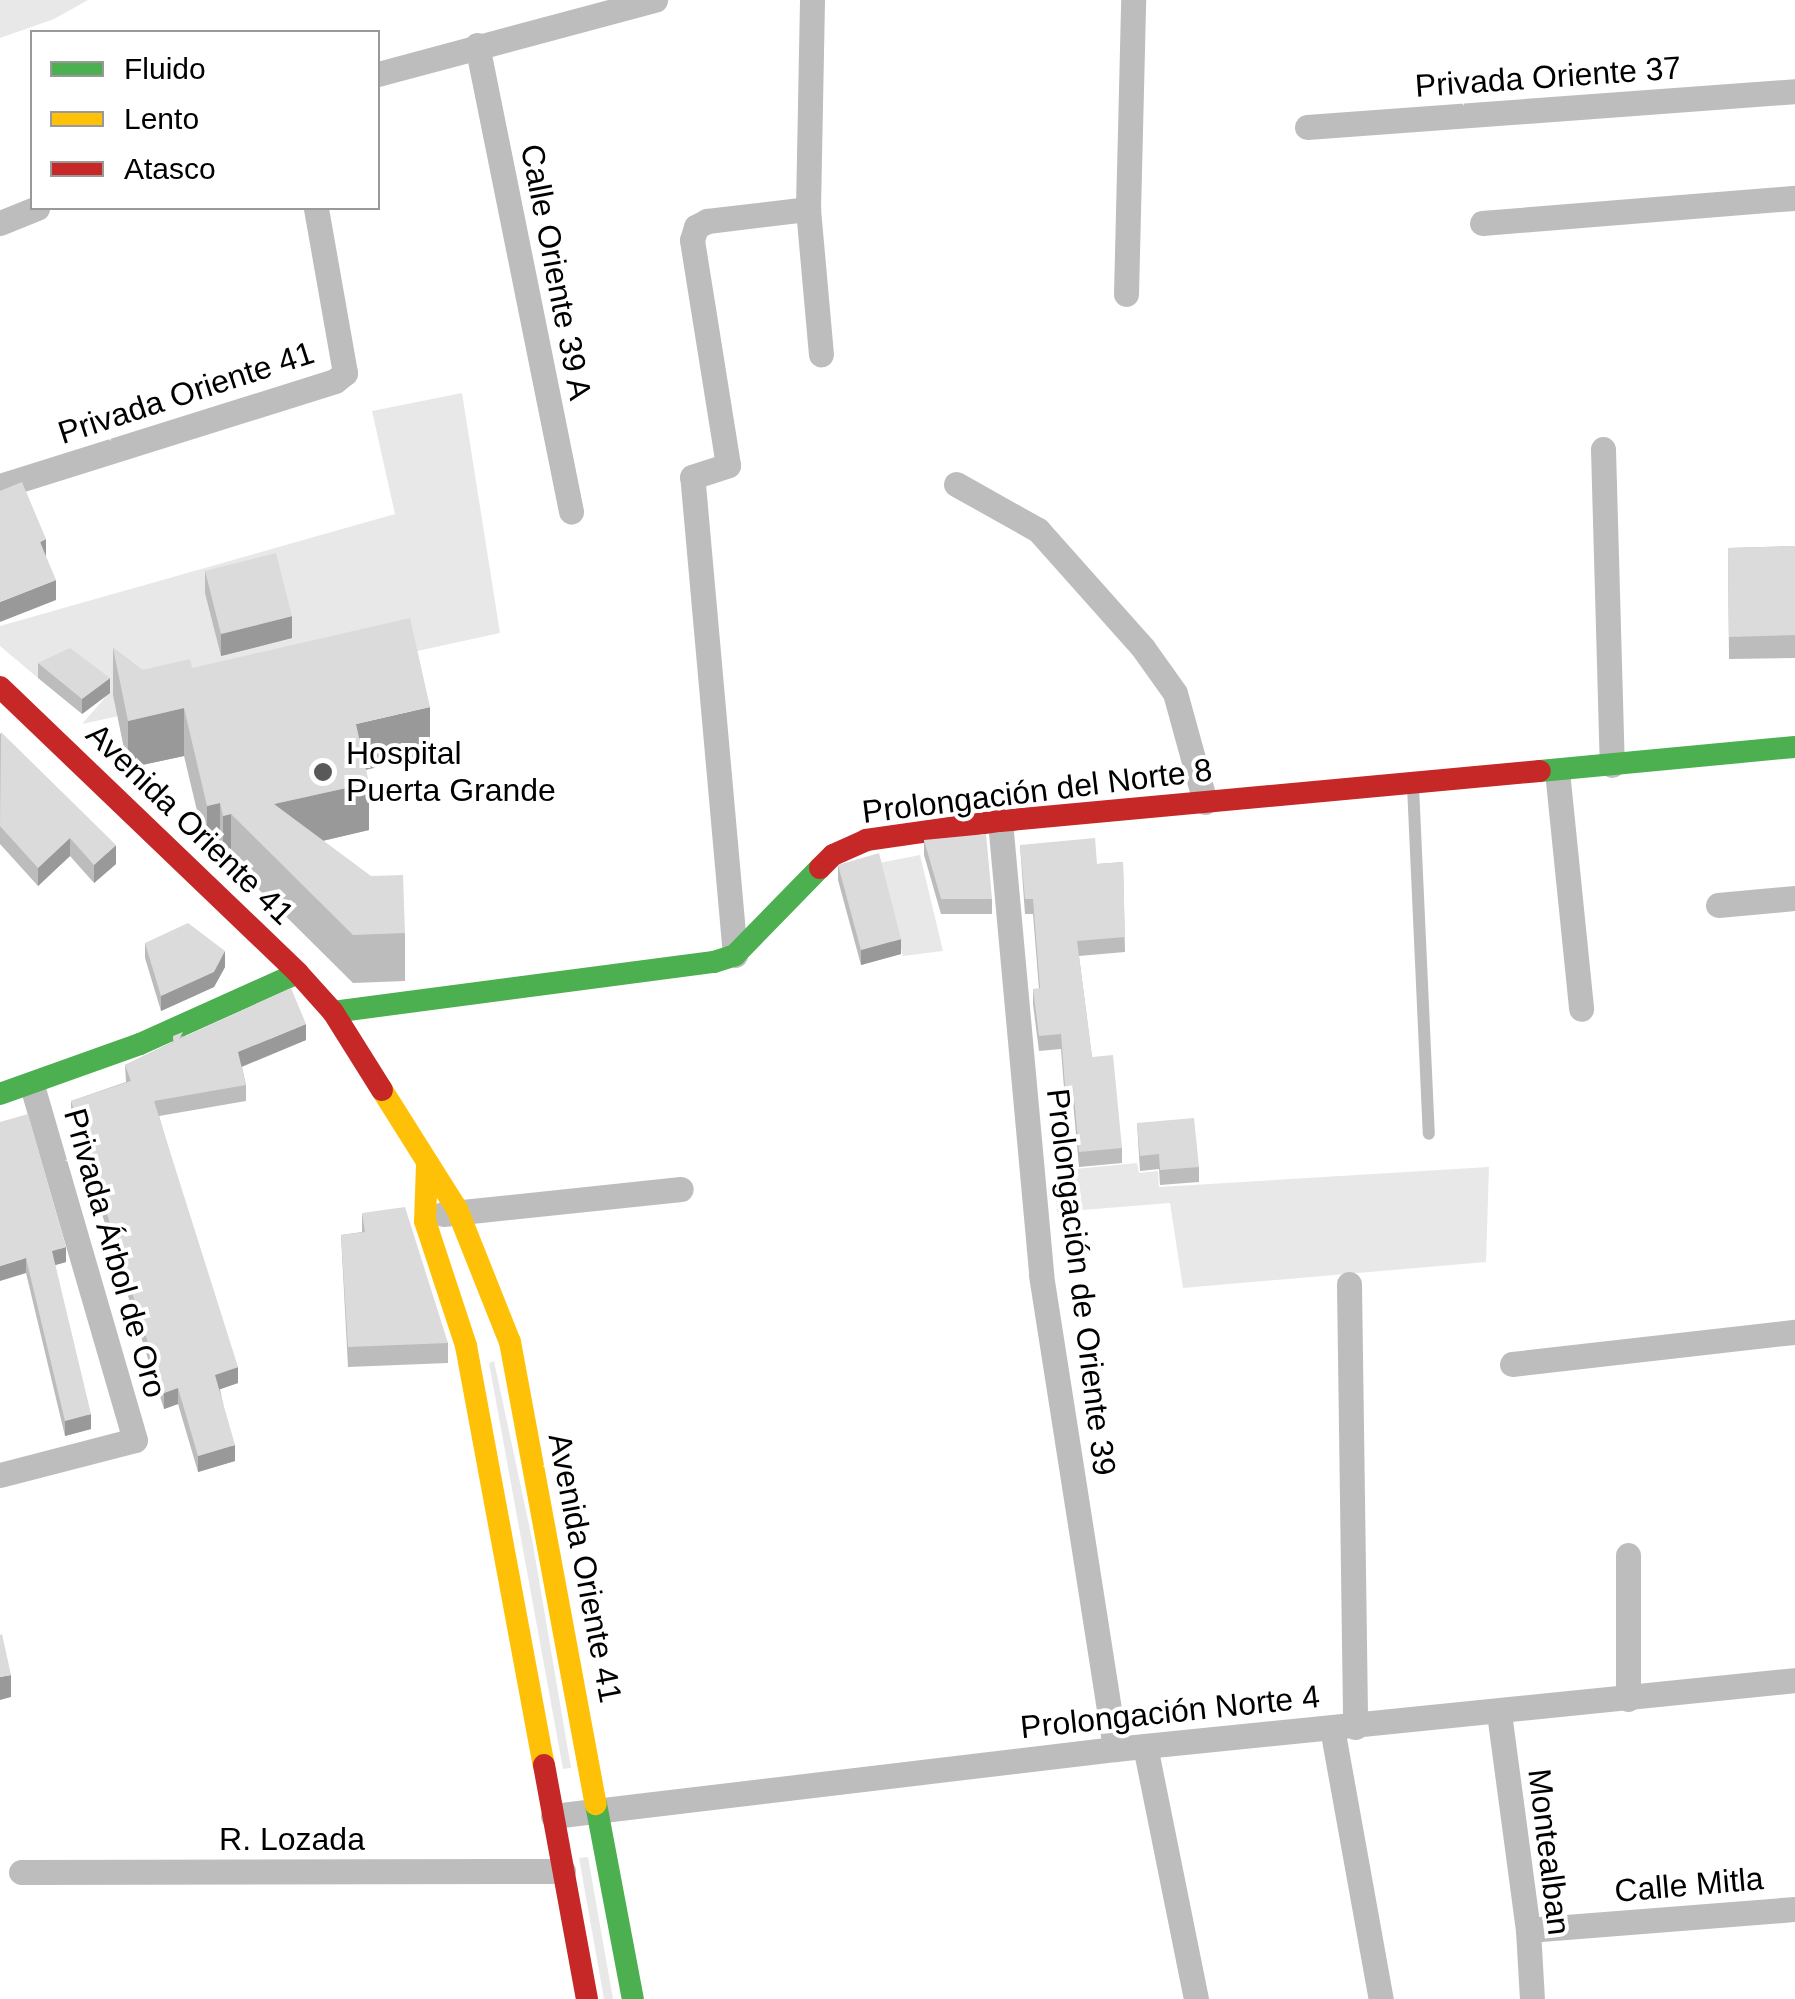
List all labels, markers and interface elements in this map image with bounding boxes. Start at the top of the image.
legend [30,30,380,210]
street label: Privada Oriente 37 [1414,49,1682,105]
text: Fluido [124,52,206,85]
text: Lento [124,102,199,135]
street label: Calle Oriente 39 A [512,140,600,404]
text: Atasco [124,152,216,185]
street label: Privada Oriente 41 [53,334,319,452]
street label: Avenida Oriente 41 [78,715,302,933]
place label: Hospital Puerta Grande [346,735,556,810]
street label: Prolongación del Norte 8 [860,750,1214,832]
marker: Hospital Puerta Grande [310,759,336,785]
street label: Prolongación de Oriente 39 [1038,1086,1124,1478]
street label: Privada Árbol de Oro [55,1104,175,1402]
street label: Avenida Oriente 41 [540,1430,630,1706]
street label: Prolongación Norte 4 [1019,1677,1321,1747]
street label: Montealban [1520,1767,1578,1937]
street label: R. Lozada [219,1820,365,1858]
street label: Calle Mitla [1613,1859,1765,1911]

